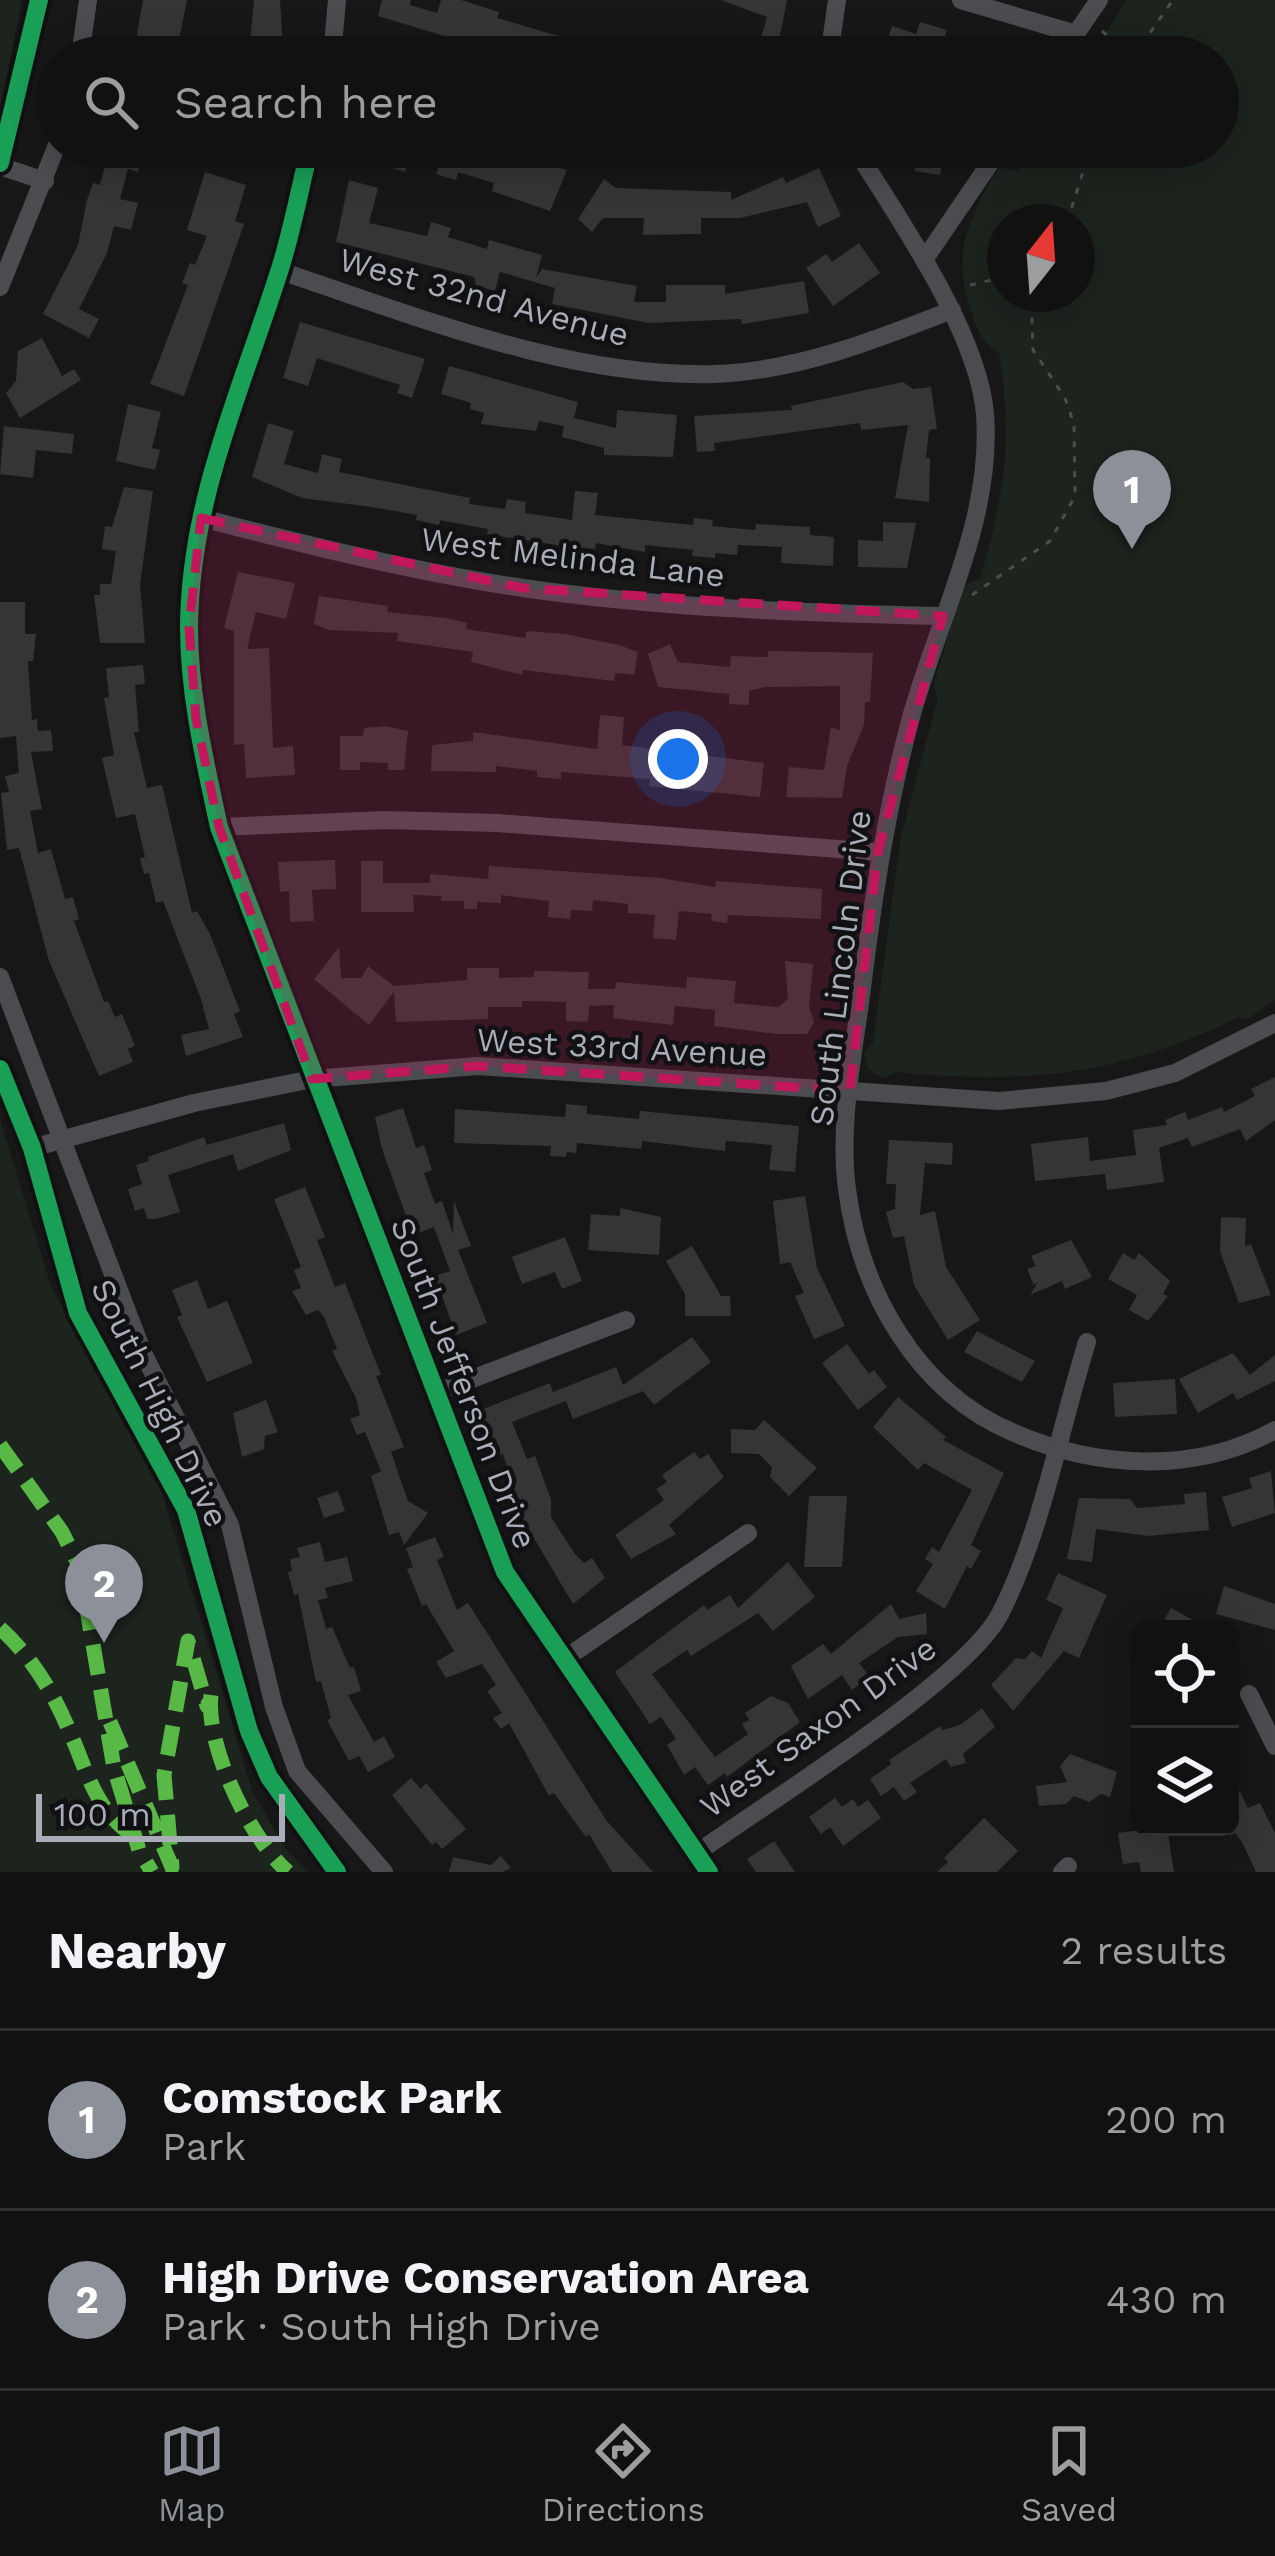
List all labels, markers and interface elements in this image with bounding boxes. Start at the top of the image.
search box [36,36,1239,168]
icon: search [78,69,144,135]
text: Search here [174,76,438,129]
north arrow [987,204,1095,312]
street label: West 32nd Avenue [335,240,633,354]
pin: 1 [1093,450,1171,549]
street label: West Melinda Lane [419,519,727,595]
your location [648,729,708,789]
street label: South Lincoln Drive [801,808,879,1128]
street label: West 33rd Avenue [476,1020,768,1074]
street label: South Jefferson Drive [383,1212,545,1554]
street label: South High Drive [83,1273,237,1533]
pin: 2 [65,1544,143,1643]
map controls [1131,1620,1239,1836]
button: locate [1131,1620,1239,1728]
street label: West Saxon Drive [692,1628,944,1826]
button: layers [1131,1728,1239,1836]
scale bar [36,1788,285,1841]
text: 100 m [54,1795,151,1834]
text: Nearby [48,1921,226,1980]
text: 2 results [1061,1928,1227,1973]
text: Comstock Park [162,2071,502,2124]
text: 1 [79,2097,95,2142]
text: 200 m [1105,2097,1227,2142]
text: Park [162,2124,246,2169]
text: High Drive Conservation Area [162,2251,809,2304]
text: 2 [75,2277,99,2322]
text: 430 m [1106,2277,1227,2322]
text: Park · South High Drive [162,2304,601,2349]
tab: Map [158,2418,225,2529]
tab: Directions [542,2418,705,2529]
tab: Saved [1021,2418,1117,2529]

